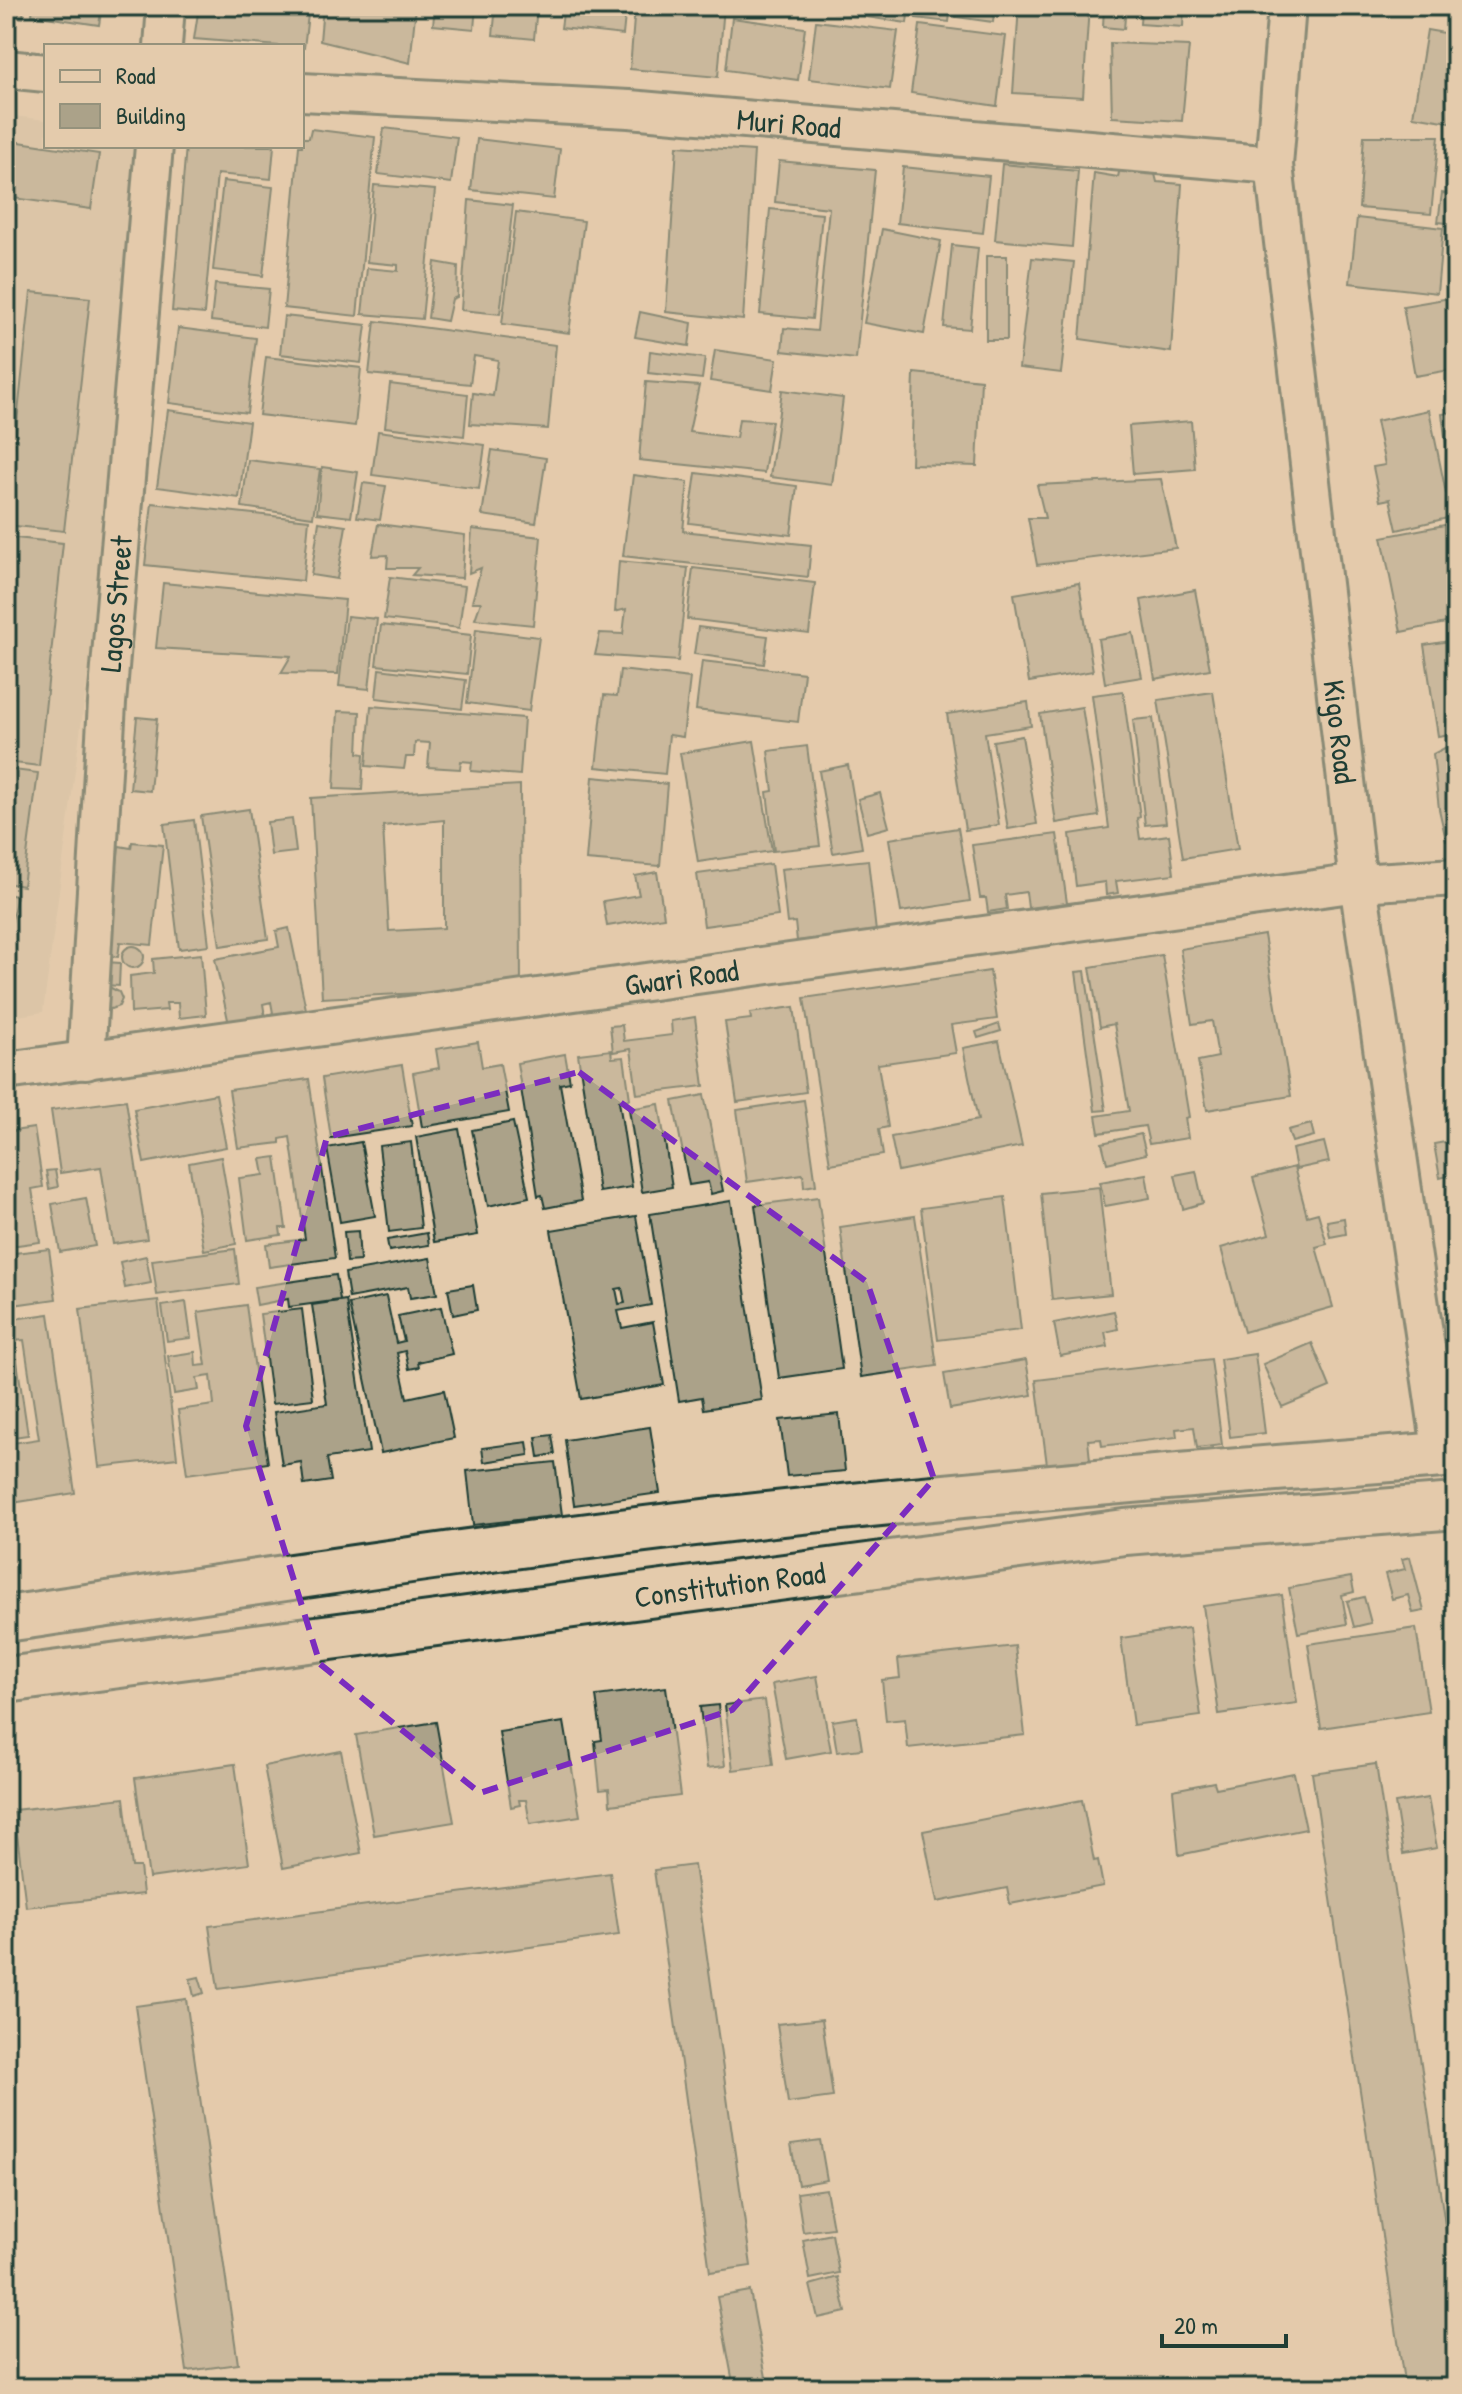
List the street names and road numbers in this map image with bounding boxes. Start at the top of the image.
street label: Muri Road [735,98,843,147]
street label: Lagos Street [90,533,141,674]
street label: Kigo Road [1314,678,1366,786]
street label: Gwari Road [622,949,741,1005]
street label: Constitution Road [632,1552,828,1617]

